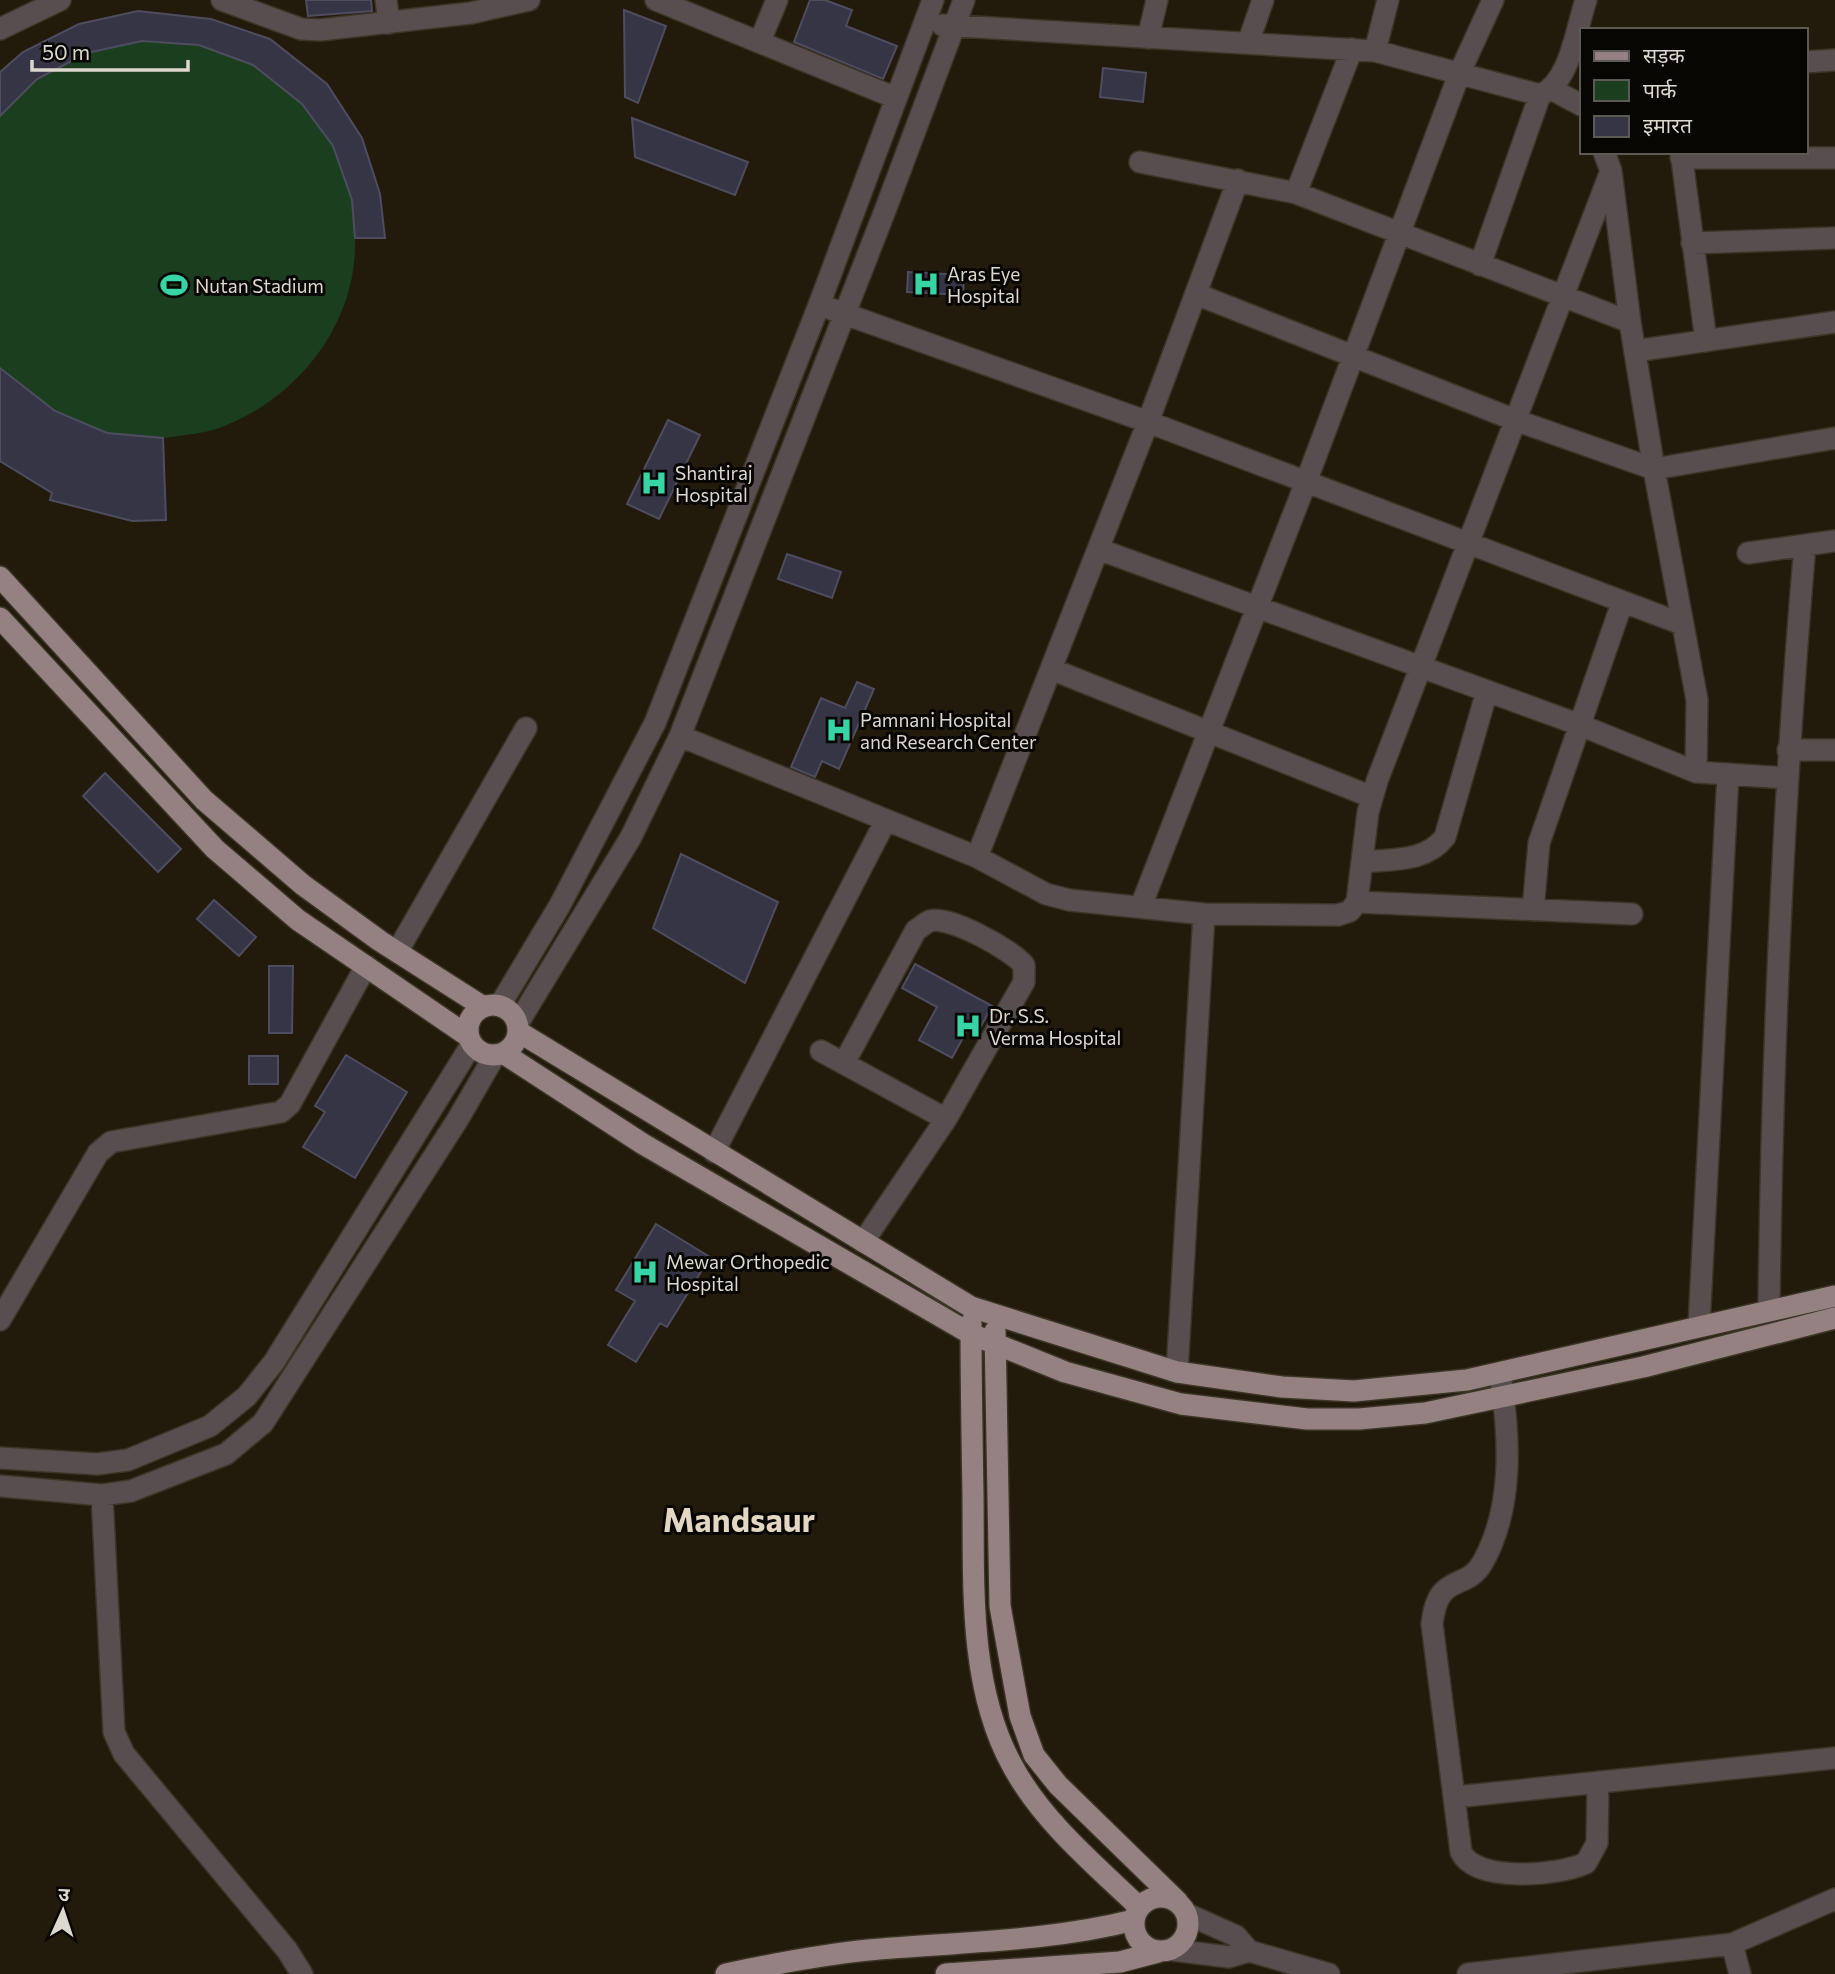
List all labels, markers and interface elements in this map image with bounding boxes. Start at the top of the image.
scale bar [32,28,187,72]
legend [1580,28,1807,154]
text: 50 m [42,39,90,64]
text: सड़क [1643,42,1685,67]
text: पार्क [1643,77,1677,102]
text: इमारत [1643,112,1693,137]
place label: Aras Eye Hospital [947,262,1020,307]
hospital icon: Aras Eye Hospital [911,269,941,299]
sports icon: Nutan Stadium [159,270,189,300]
place label: Nutan Stadium [195,274,324,297]
place label: Shantiraj Hospital [675,461,753,506]
hospital icon: Shantiraj Hospital [639,468,669,498]
place label: Pamnani Hospital and Research Center [860,708,1037,753]
hospital icon: Pamnani Hospital and Research Center [824,715,854,745]
place label: Dr. S.S. Verma Hospital [989,1004,1121,1049]
hospital icon: Dr. S.S. Verma Hospital [953,1011,983,1041]
place label: Mewar Orthopedic Hospital [666,1250,830,1295]
hospital icon: Mewar Orthopedic Hospital [630,1257,660,1287]
district label: Mandsaur [663,1498,816,1539]
north arrow [28,1876,98,1946]
text: उ [58,1882,71,1905]

